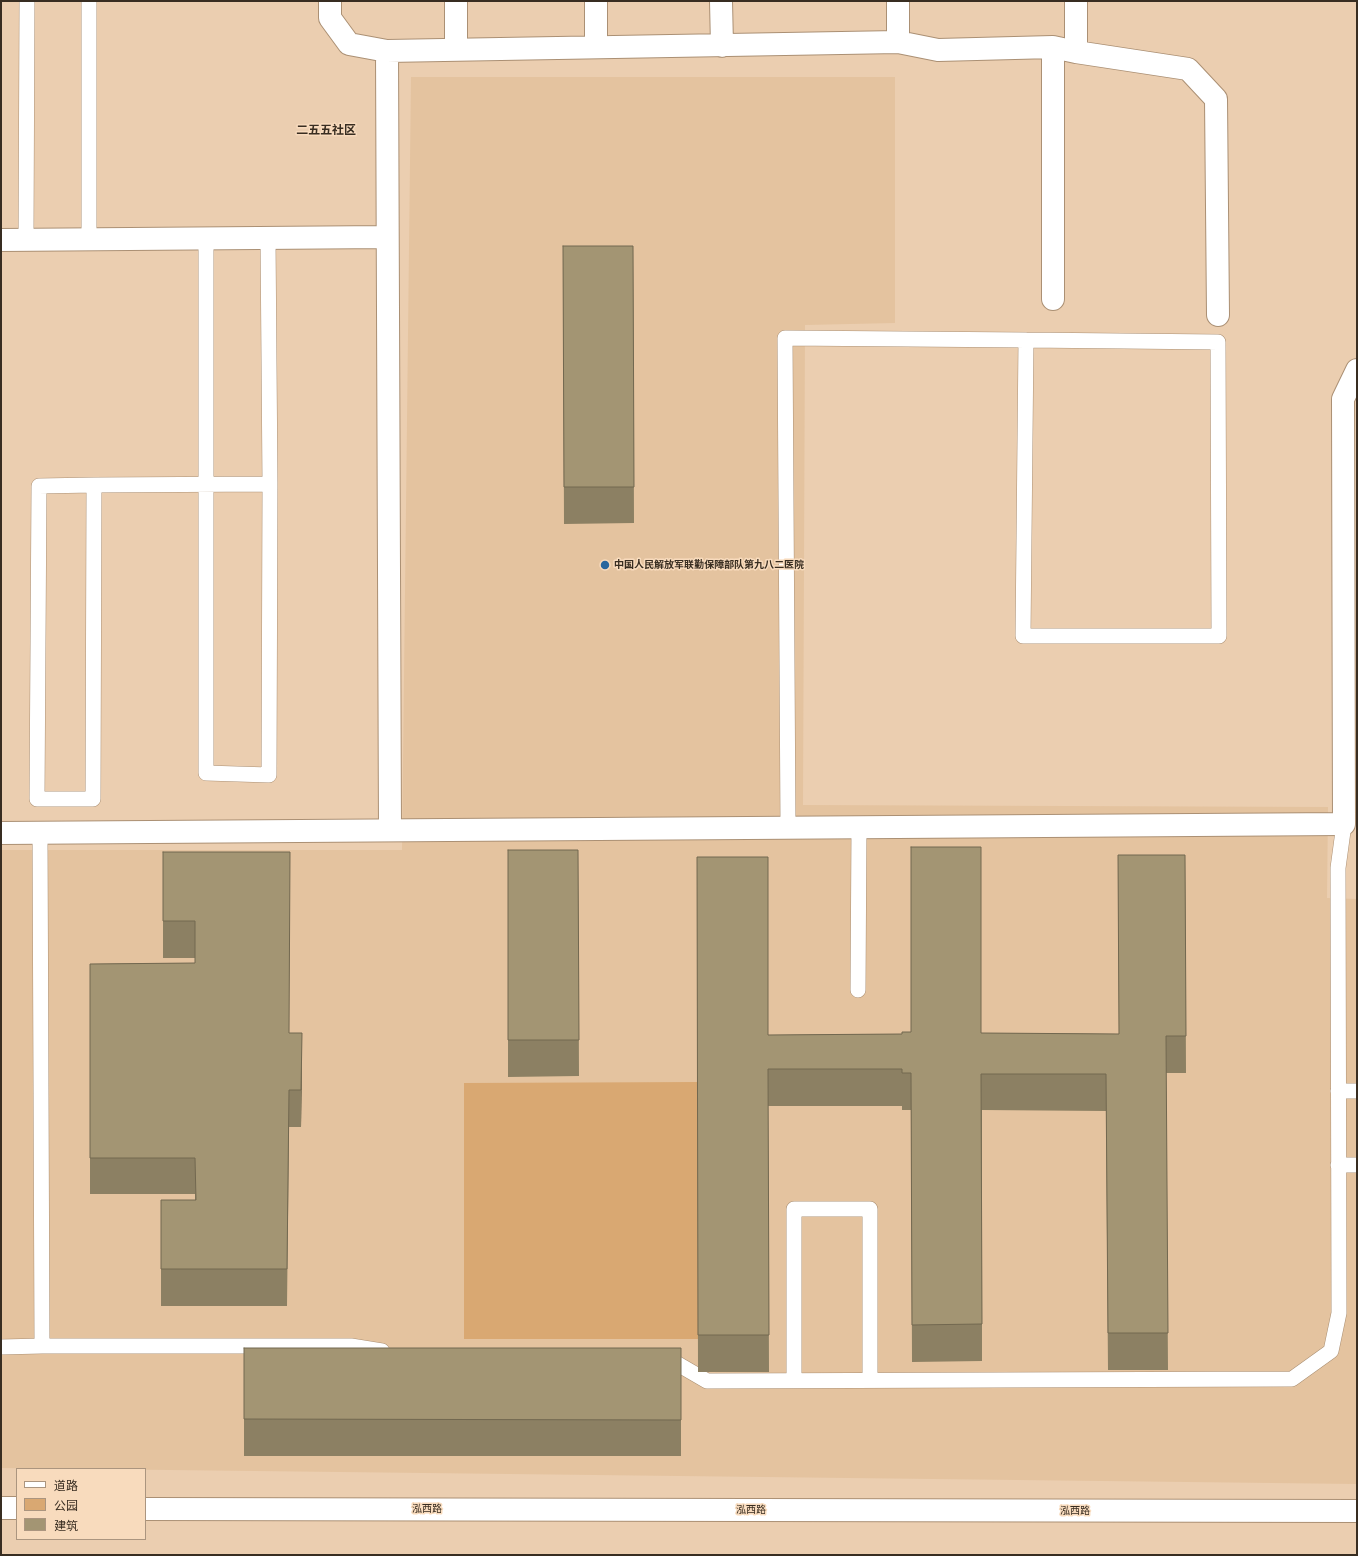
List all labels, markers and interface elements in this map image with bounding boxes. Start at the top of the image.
district label: 二五五社区 [296,123,356,137]
marker: 中国人民解放军联勤保障部队第九八二医院 [599,559,611,571]
place label: 中国人民解放军联勤保障部队第九八二医院 [614,559,804,571]
legend [16,1468,146,1540]
text: 道路 [54,1478,78,1493]
text: 公园 [54,1498,78,1513]
street label: 泓西路 [412,1503,442,1515]
street label: 泓西路 [736,1504,766,1516]
street label: 泓西路 [1060,1505,1090,1517]
text: 建筑 [54,1518,78,1533]

